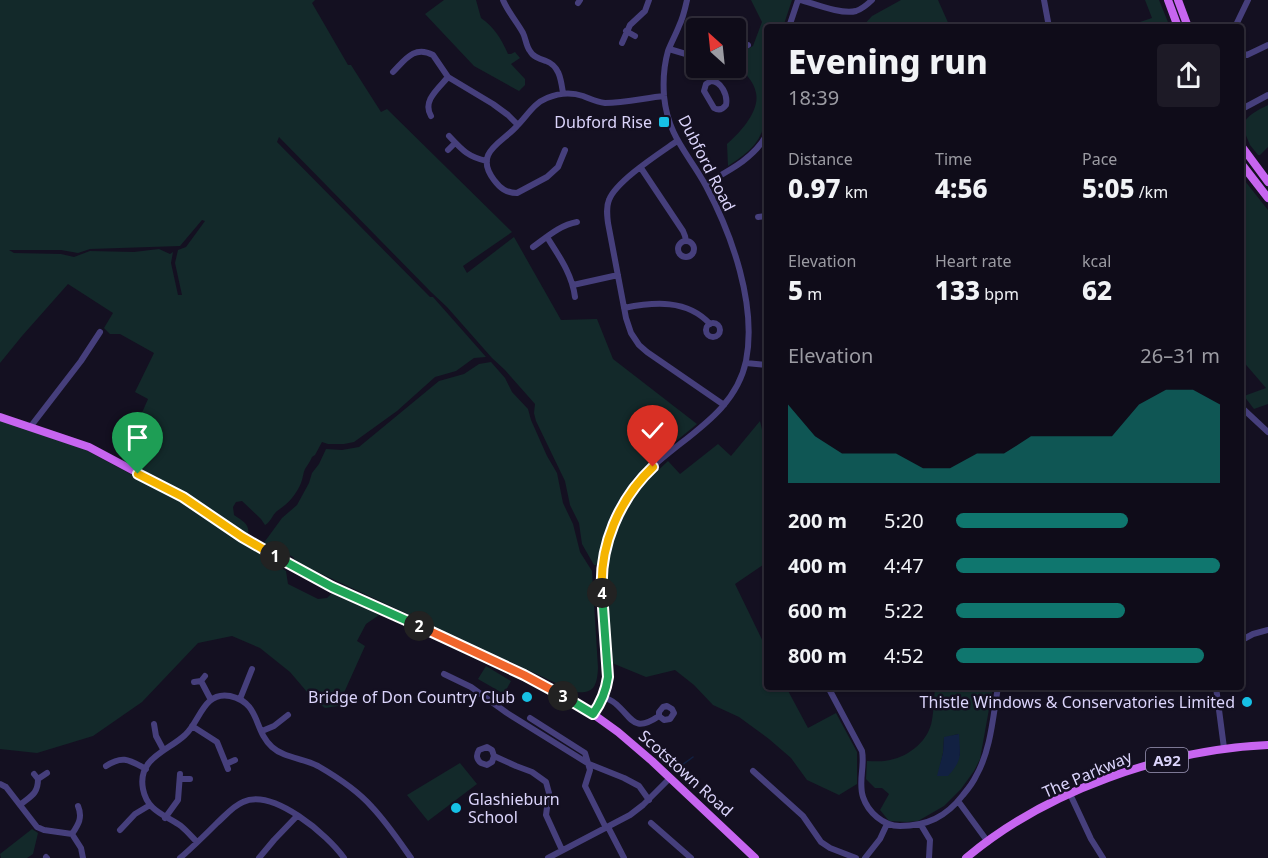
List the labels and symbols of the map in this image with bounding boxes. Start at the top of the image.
north arrow [686,18,746,78]
place label: Dubford Rise [554,111,652,133]
street label: Dubford Road [673,111,741,215]
marker: Dubford Rise [657,115,671,129]
pin [627,405,678,467]
pin [112,412,163,474]
pin: 1 [260,541,290,571]
pin: 4 [587,578,617,608]
pin: 2 [404,611,434,641]
pin: 3 [548,681,578,711]
place label: Bridge of Don Country Club [308,686,515,708]
marker: Bridge of Don Country Club [520,690,534,704]
place label: Thistle Windows & Conservatories Limited [920,691,1235,713]
marker: Thistle Windows & Conservatories Limited [1240,695,1254,709]
street label: Scotstown Road [634,725,738,821]
street label: The Parkway [1039,745,1136,803]
road number: A92 [1146,748,1188,772]
place label: Glashieburn School [468,788,560,828]
marker: Glashieburn School [449,801,463,815]

